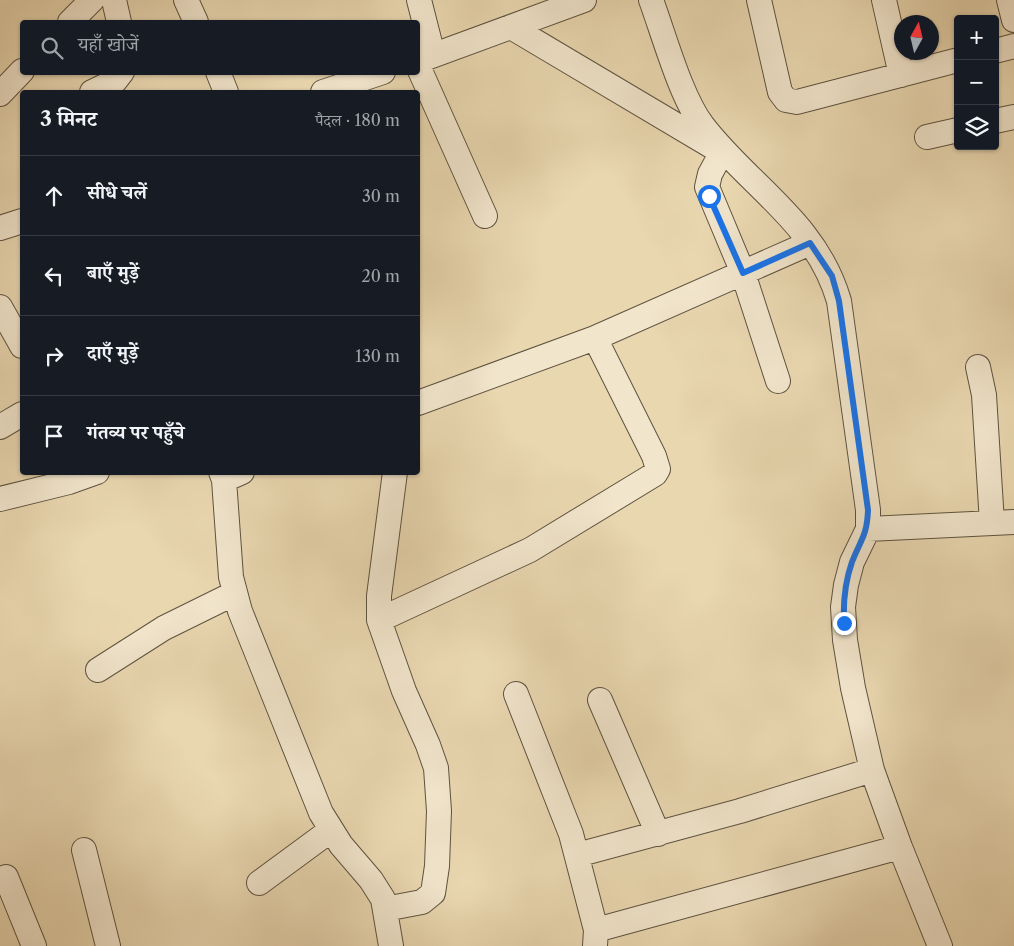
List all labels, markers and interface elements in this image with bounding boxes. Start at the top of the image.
north arrow [894,15,939,60]
map controls [954,15,999,150]
button: + [954,15,999,60]
search box [20,20,420,75]
text: यहाँ खोजें [78,33,139,56]
icon: search [38,34,66,62]
button: − [954,60,999,105]
button: layers [954,105,999,150]
text: 3 मिनट [40,106,97,131]
text: पैदल · 180 m [315,110,400,130]
text: सीधे चलें [87,181,147,204]
icon: ahead [40,182,68,210]
route start [698,185,721,208]
text: 30 m [362,186,400,206]
text: बाएँ मुड़ें [87,261,139,284]
icon: left [40,262,68,290]
text: 20 m [361,266,400,286]
text: दाएँ मुड़ें [87,341,138,364]
icon: right [40,342,68,370]
text: 130 m [355,346,400,366]
text: गंतव्य पर पहुँचे [87,421,184,444]
icon: arrive [40,422,68,450]
route end [833,612,856,635]

